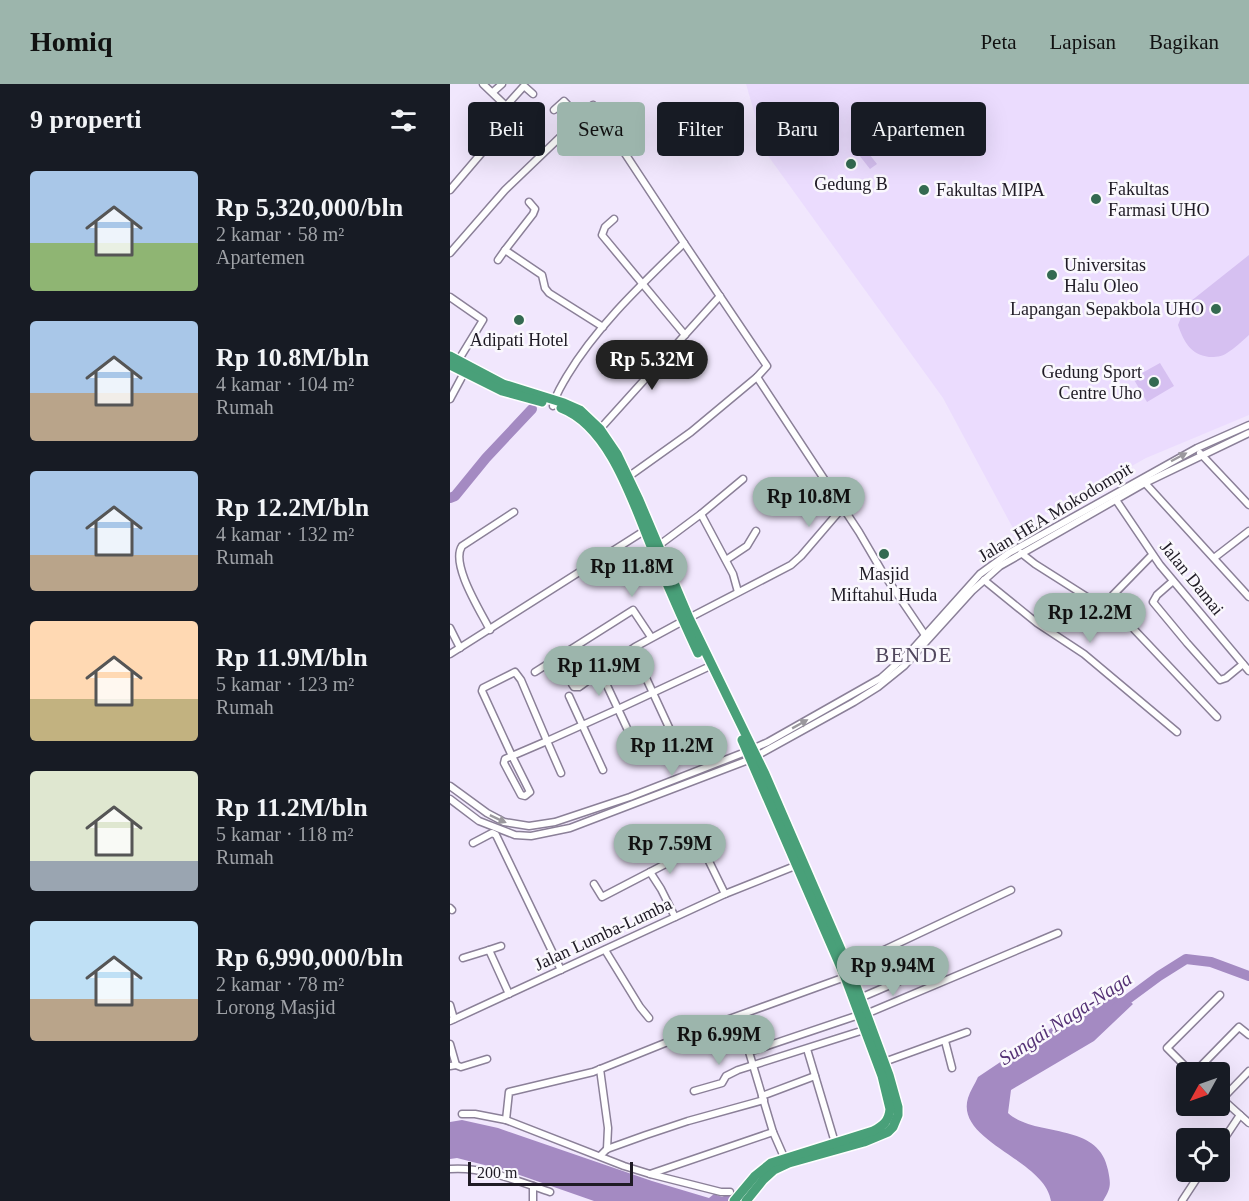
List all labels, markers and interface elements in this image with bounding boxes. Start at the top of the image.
text: Homiq [30,26,112,57]
text: Peta [980,30,1017,54]
text: Lapisan [1050,30,1116,54]
text: Bagikan [1149,30,1219,54]
chip: Beli [468,102,545,156]
chip: Sewa [557,102,645,156]
chip: Filter [657,102,744,156]
chip: Baru [756,102,839,156]
chip: Apartemen [851,102,986,156]
icon: filters [387,104,420,137]
text: 9 properti [30,105,141,134]
marker: Gedung B [844,157,858,171]
place label: Gedung B [814,174,888,194]
place label: Fakultas Farmasi UHO [1108,179,1210,220]
place label: Fakultas MIPA [936,180,1045,200]
marker: Fakultas MIPA [917,183,931,197]
marker: Fakultas Farmasi UHO [1089,192,1103,206]
text: Rp 5,320,000/bln [216,193,403,222]
icon: home [78,195,150,267]
text: 2 kamar · 58 m² [216,223,344,245]
text: Apartemen [216,246,305,268]
place label: Universitas Halu Oleo [1064,255,1146,296]
marker: Universitas Halu Oleo [1045,268,1059,282]
place label: Lapangan Sepakbola UHO [1010,299,1204,319]
marker: Lapangan Sepakbola UHO [1209,302,1223,316]
marker: Adipati Hotel [512,313,526,327]
place label: Adipati Hotel [470,330,568,350]
pin: Rp 5.32M [590,340,714,391]
text: Rp 10.8M/bln [216,343,369,372]
icon: home [78,345,150,417]
text: Rp 5.32M [610,348,694,370]
place label: Gedung Sport Centre Uho [1042,362,1142,403]
text: 4 kamar · 104 m² [216,373,354,395]
marker: Gedung Sport Centre Uho [1147,375,1161,389]
text: Rumah [216,396,274,418]
one-way arrow [1170,452,1187,462]
street label: Jalan HEA Mokodompit [974,458,1136,566]
pin: Rp 10.8M [747,477,871,528]
text: Rp 10.8M [767,485,851,507]
text: Rp 12.2M/bln [216,493,369,522]
icon: home [78,495,150,567]
text: 4 kamar · 132 m² [216,523,354,545]
street label: Jalan Damai [1156,537,1228,619]
text: Rumah [216,546,274,568]
pin: Rp 11.8M [570,547,694,598]
marker: Masjid Miftahul Huda [877,547,891,561]
text: Rp 11.8M [590,555,674,577]
place label: Masjid Miftahul Huda [831,564,937,605]
pin: Rp 12.2M [1028,593,1152,644]
text: Rp 12.2M [1048,601,1132,623]
text: Rp 11.9M/bln [216,643,368,672]
district label: BENDE [875,643,953,667]
icon: home [78,645,150,717]
pin: Rp 11.9M [537,646,661,697]
text: Rp 11.9M [557,654,641,676]
text: 5 kamar · 123 m² [216,673,354,695]
text: Rumah [216,696,274,718]
one-way arrow [791,719,808,729]
pin: Rp 11.2M [610,726,734,777]
text: Rp 11.2M [630,734,714,756]
text: Rp 11.2M/bln [216,793,368,822]
icon: home [78,795,150,867]
one-way arrow [490,814,507,823]
text: 5 kamar · 118 m² [216,823,353,845]
pin: Rp 7.59M [608,824,732,875]
text: Rp 7.59M [628,832,712,854]
text: Rumah [216,846,274,868]
street label: Jalan Lumba-Lumba [531,893,675,975]
text: Rp 6,990,000/bln [216,943,403,972]
icon: home [78,945,150,1017]
pin: Rp 9.94M [831,946,955,997]
text: Rp 9.94M [851,954,935,976]
water label: Sungai Naga-Naga [994,967,1136,1070]
text: 2 kamar · 78 m² [216,973,344,995]
text: Lorong Masjid [216,996,335,1018]
pin: Rp 6.99M [657,1015,781,1066]
text: Rp 6.99M [677,1023,761,1045]
north arrow [1176,1062,1230,1116]
map controls [1176,1062,1230,1182]
button: locate [1176,1128,1230,1182]
scale bar [468,1159,633,1186]
text: 200 m [477,1164,517,1181]

